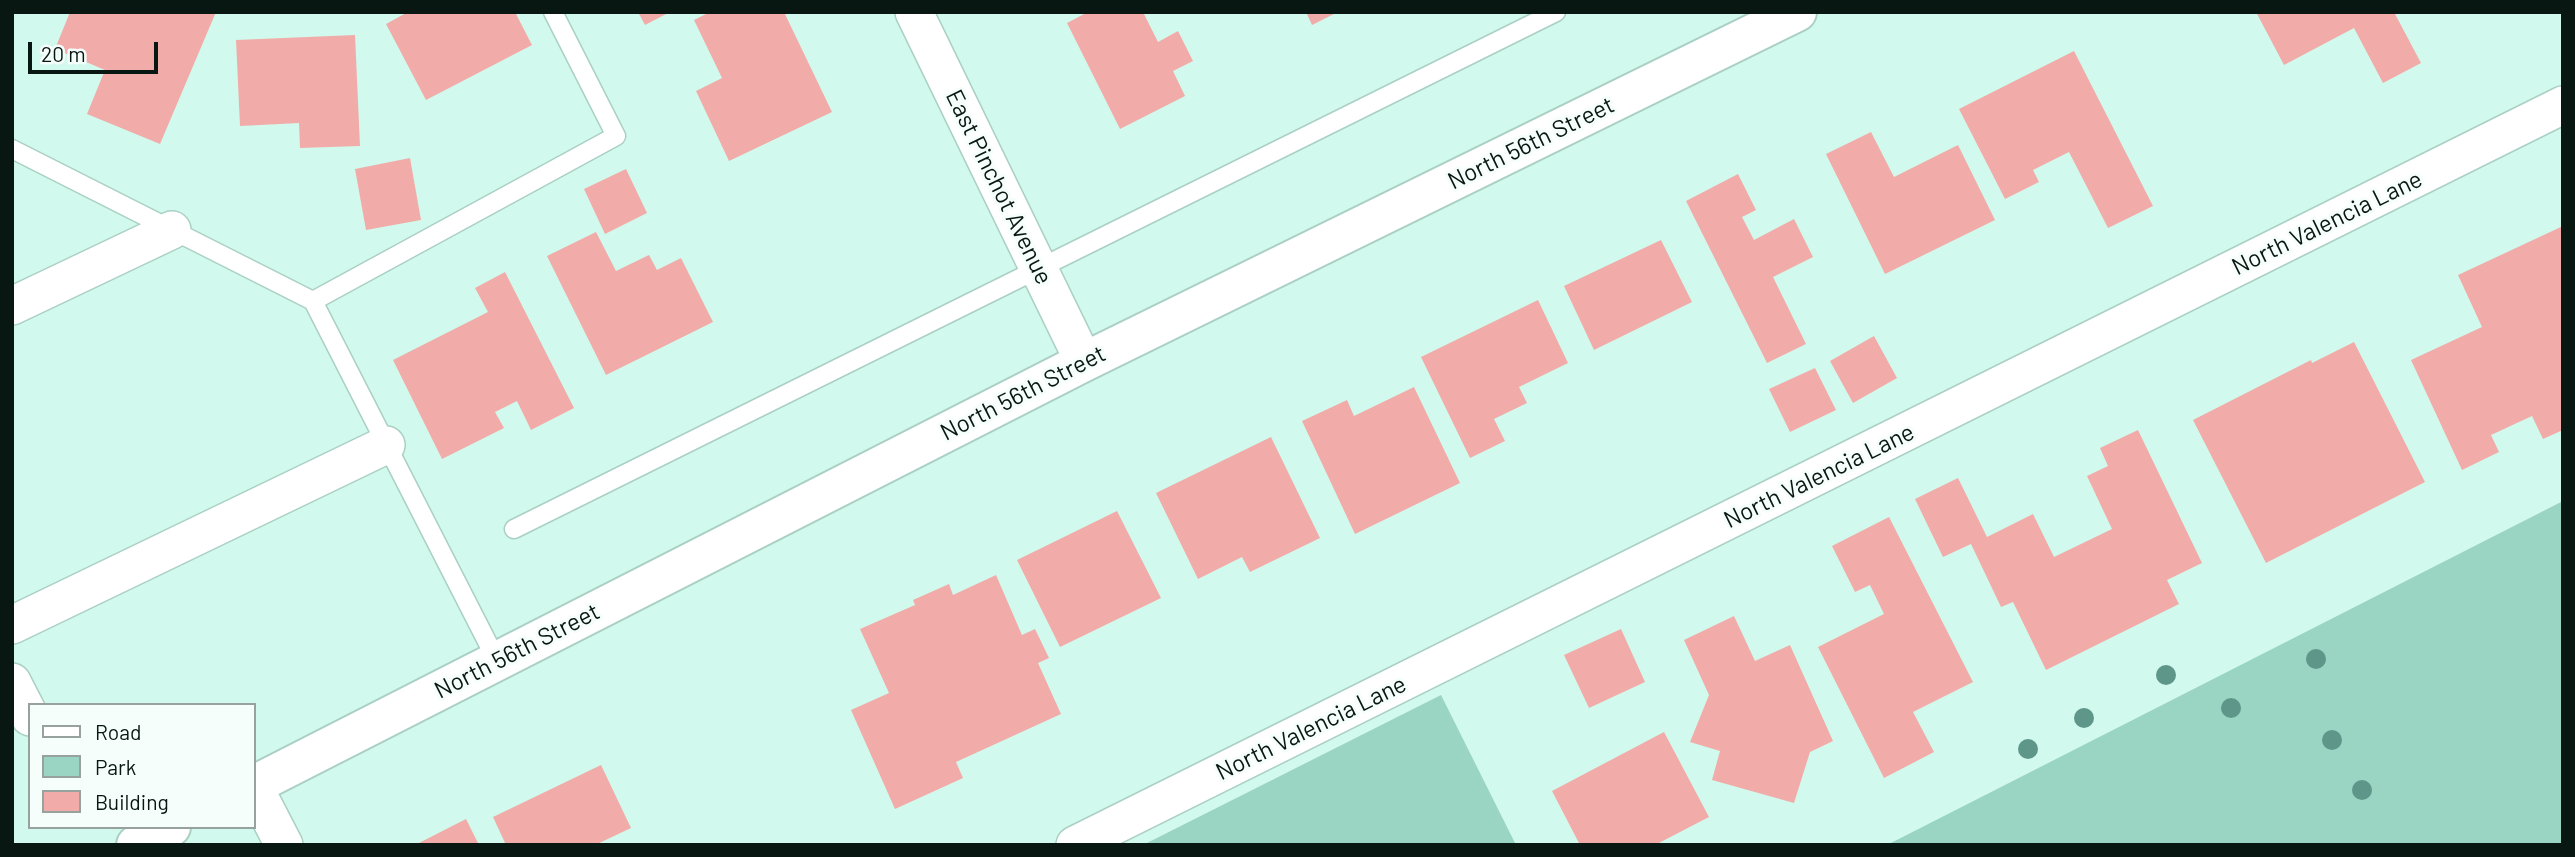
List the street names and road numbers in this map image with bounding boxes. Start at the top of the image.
street label: East Pinchot Avenue [939,85,1059,289]
street label: North 56th Street [1443,90,1619,196]
street label: North Valencia Lane [2227,164,2427,282]
street label: North 56th Street [936,339,1110,447]
street label: North Valencia Lane [1719,417,1919,535]
street label: North 56th Street [430,597,604,705]
street label: North Valencia Lane [1211,669,1411,787]

